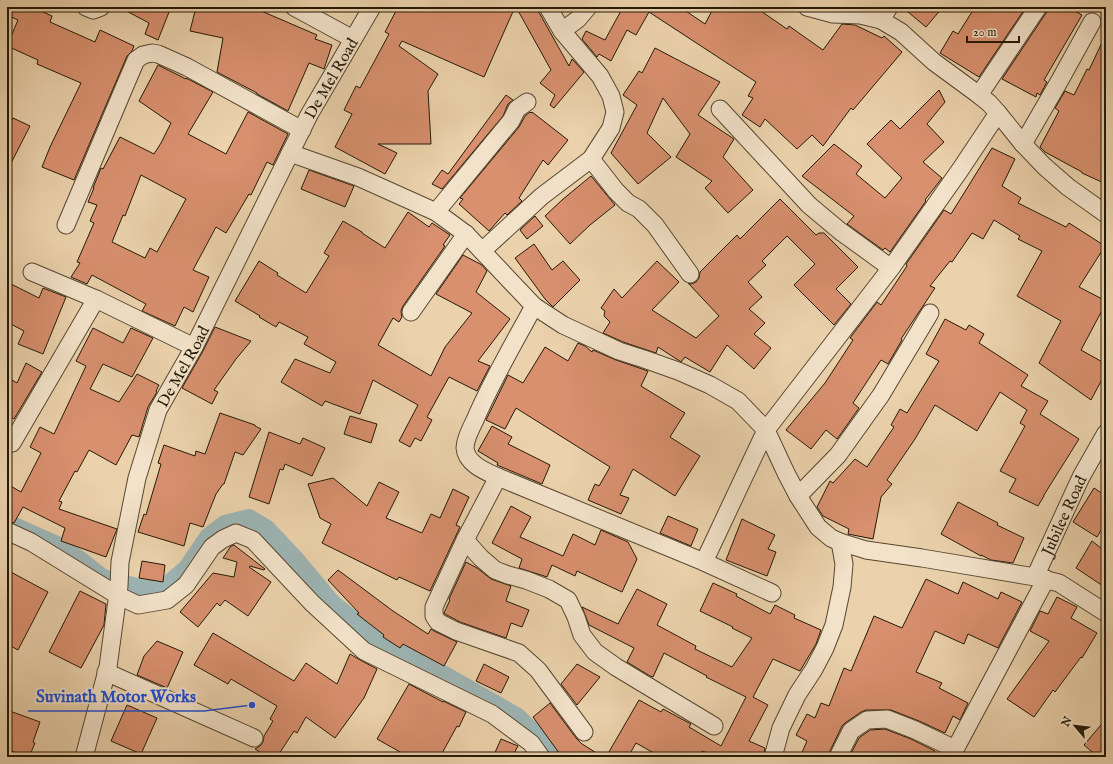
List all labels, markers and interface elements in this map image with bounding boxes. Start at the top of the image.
scale bar [967,18,1019,44]
text: 20 m [973,25,996,40]
street label: De Mel Road [301,35,364,123]
street label: De Mel Road [154,323,215,411]
street label: Jubilee Road [1037,472,1092,561]
callout: Suvinath Motor Works [28,682,204,711]
text: Suvinath Motor Works [36,687,196,708]
north arrow [1055,706,1095,746]
text: N [1058,714,1076,730]

